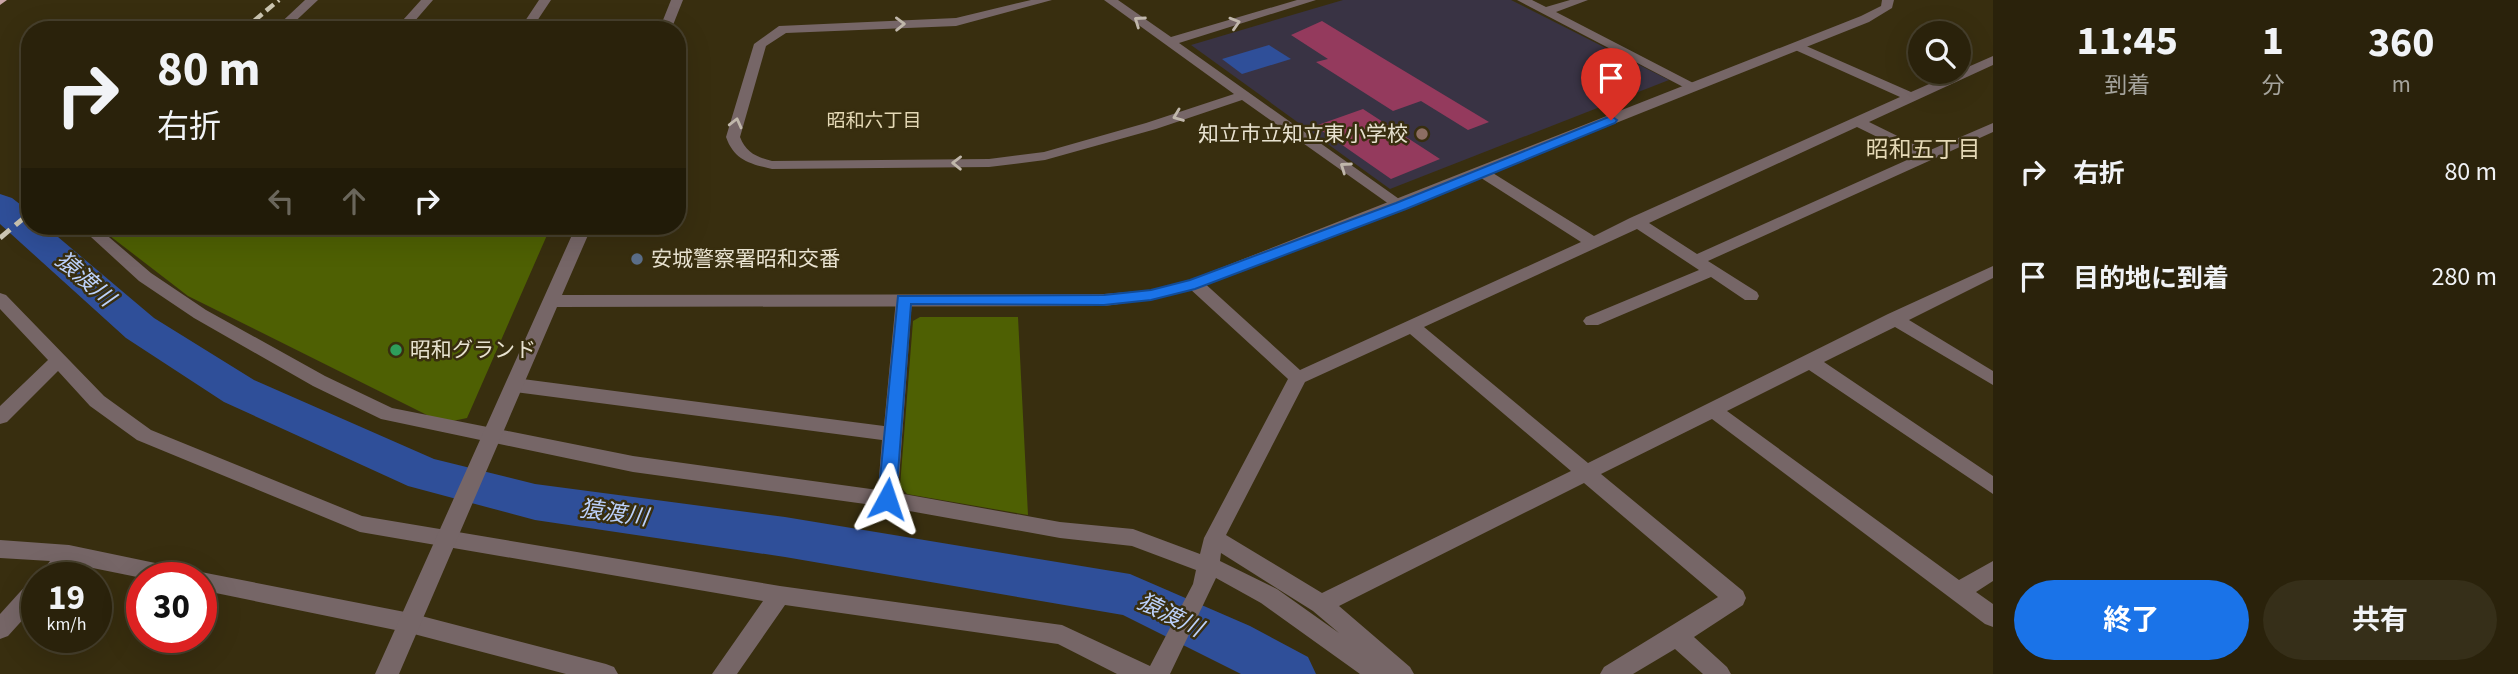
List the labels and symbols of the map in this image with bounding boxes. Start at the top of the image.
one-way arrow [895,16,906,31]
one-way arrow [1228,16,1240,31]
one-way arrow [1134,17,1147,29]
pin [1581,48,1641,120]
one-way arrow [1172,107,1184,121]
district label: 昭和六丁目 [826,108,922,135]
one-way arrow [728,117,742,129]
place label: 知立市立知立東小学校 [1198,119,1408,149]
marker: 知立市立知立東小学校 [1414,126,1430,142]
district label: 昭和五丁目 [1866,133,1981,166]
one-way arrow [951,155,962,171]
one-way arrow [1340,163,1353,175]
water label: 猿渡川 [48,244,124,316]
place label: 安城警察署昭和交番 [651,244,840,274]
marker: 安城警察署昭和交番 [629,251,645,267]
place label: 昭和グランド [410,335,536,365]
marker: 昭和グランド [388,342,404,358]
position arrow [850,462,924,536]
water label: 猿渡川 [578,492,653,535]
speed limit sign: 30 [126,562,217,653]
water label: 猿渡川 [1132,585,1211,646]

